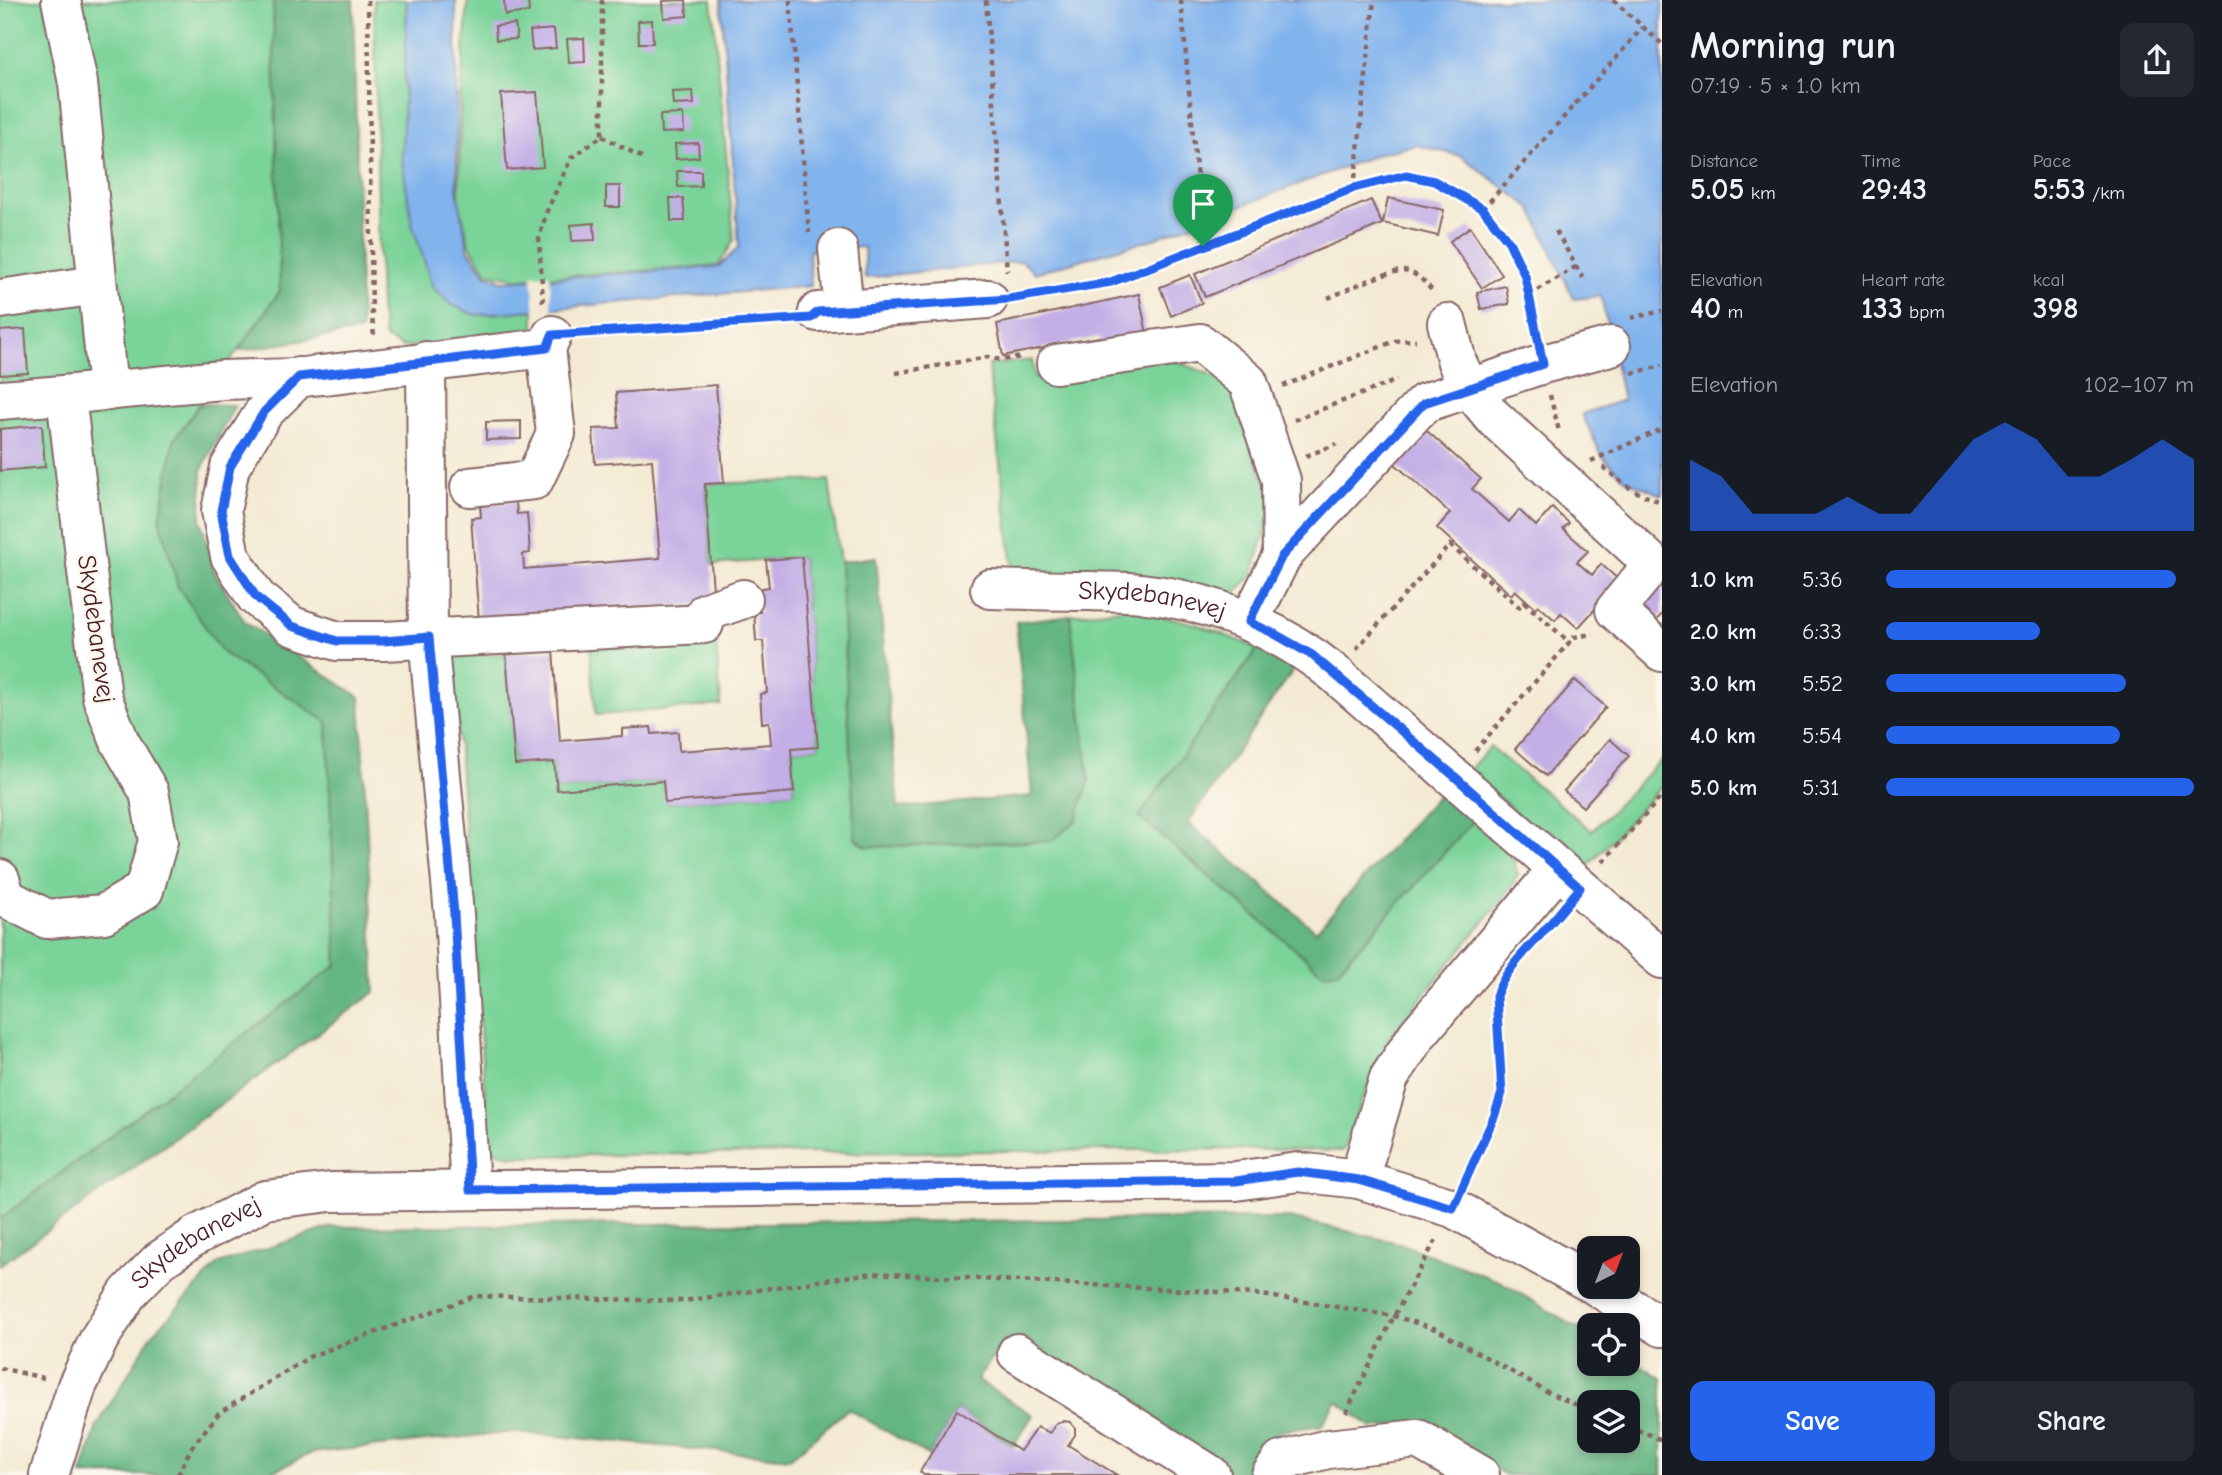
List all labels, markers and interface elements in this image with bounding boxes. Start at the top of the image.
button: share [2120,23,2194,97]
text: Morning run [1690,24,1896,68]
text: 07:19 · 5 × 1.0 km [1690,72,1861,99]
text: Distance [1690,150,1758,172]
text: Time [1861,150,1901,172]
text: Pace [2033,150,2071,172]
text: 5.05 [1690,172,1744,207]
text: 29:43 [1861,172,1927,207]
text: 5:53 [2033,172,2086,207]
pin [1173,174,1233,246]
text: km [1744,182,1776,204]
text: /km [2086,182,2125,204]
icon: arrive [1184,185,1222,223]
text: Elevation [1690,269,1763,291]
text: Heart rate [1861,269,1945,291]
text: kcal [2033,269,2065,291]
text: 40 [1690,291,1721,326]
text: 133 [1861,291,1903,326]
text: 398 [2033,291,2079,326]
text: m [1721,301,1743,323]
text: bpm [1903,301,1945,323]
text: Elevation [1690,371,1778,398]
text: 102–107 m [2084,371,2194,398]
street label: Skydebanevej [71,553,121,705]
text: 1.0 km [1690,566,1754,593]
text: 5:36 [1802,566,1843,593]
street label: Skydebanevej [1078,576,1230,627]
text: 2.0 km [1690,618,1756,645]
text: 6:33 [1802,618,1842,645]
text: 3.0 km [1690,670,1756,697]
text: 5:52 [1802,670,1843,697]
text: 4.0 km [1690,722,1756,749]
text: 5:54 [1802,722,1842,749]
text: 5.0 km [1690,774,1757,801]
text: 5:31 [1802,774,1839,801]
street label: Skydebanevej [125,1190,266,1296]
north arrow [1577,1236,1640,1298]
map controls [1577,1236,1640,1453]
button: locate [1577,1313,1640,1376]
button: Save [1690,1381,1935,1461]
button: Share [1949,1381,2194,1461]
button: layers [1577,1390,1640,1453]

